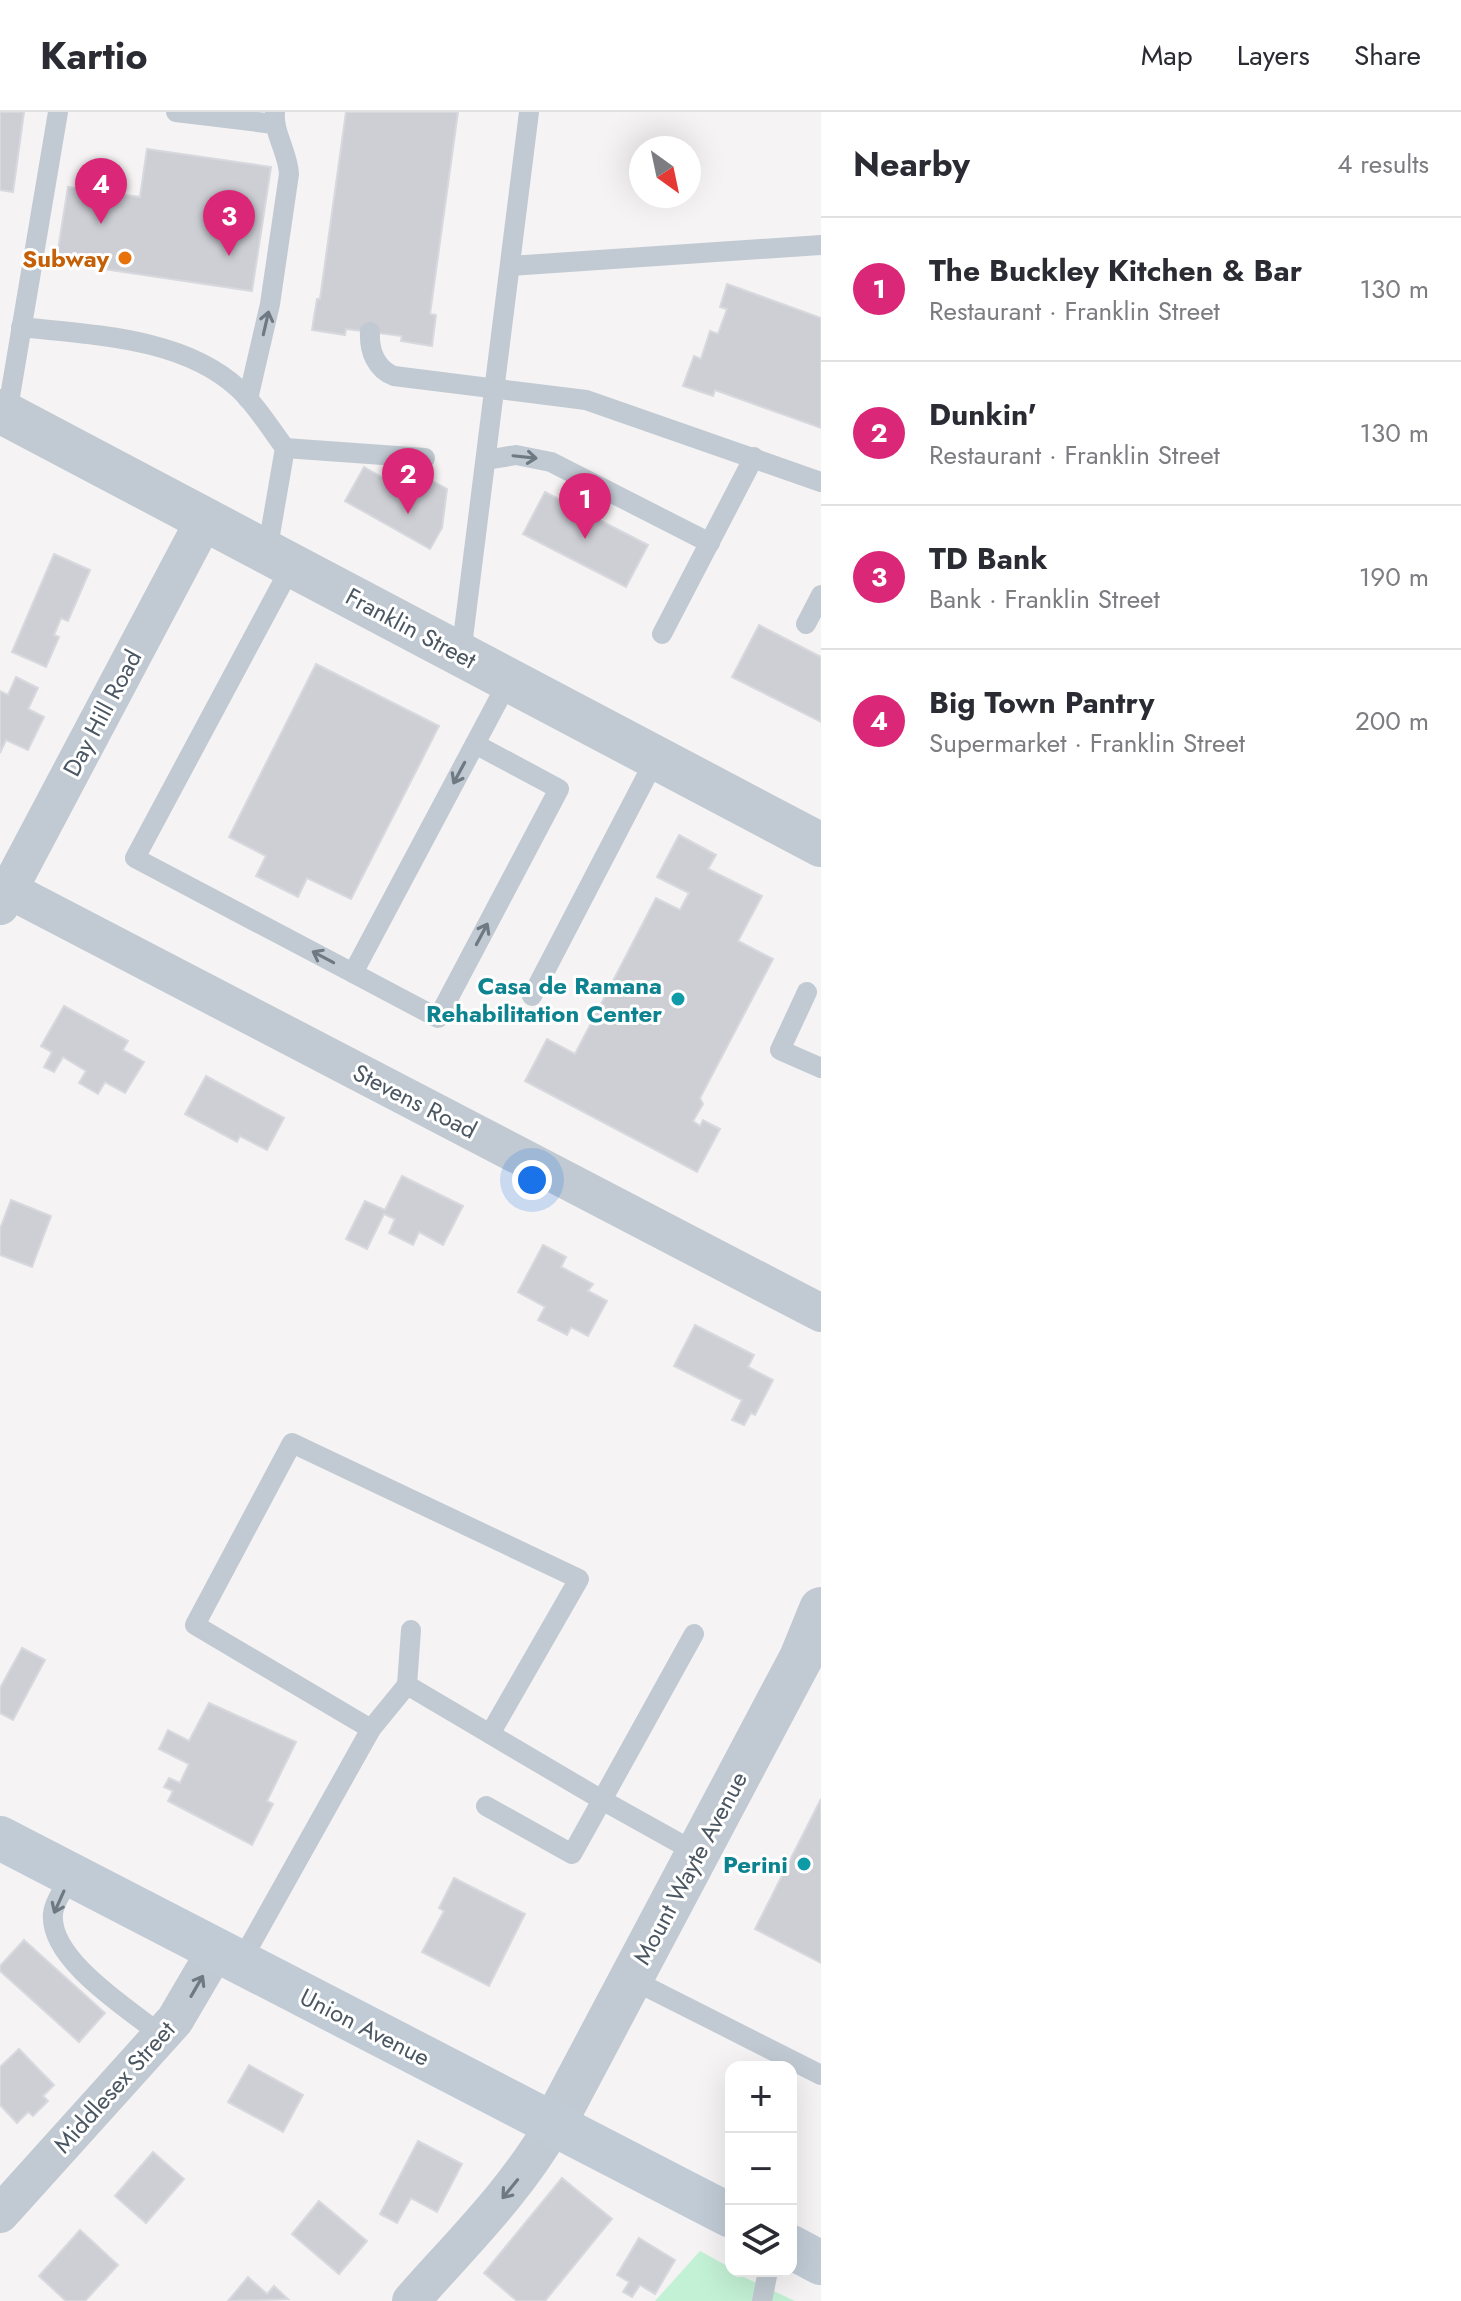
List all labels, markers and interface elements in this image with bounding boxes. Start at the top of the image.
text: Kartio [40,28,148,83]
text: Map [1141,35,1193,76]
text: Layers [1237,35,1310,76]
text: Share [1354,35,1421,76]
north arrow [629,136,701,208]
text: Nearby [853,140,970,189]
text: 4 results [1337,145,1429,183]
pin: 4 [75,158,127,224]
pin: 3 [203,190,255,256]
place label: Subway [22,241,109,276]
marker: Subway [116,249,134,267]
text: The Buckley Kitchen & Bar [929,249,1302,292]
text: 1 [872,270,886,308]
text: 130 m [1359,270,1429,308]
text: Restaurant · Franklin Street [929,292,1220,330]
one-way arrow [259,310,274,336]
text: Dunkin' [929,393,1037,436]
text: 2 [870,414,888,452]
text: 130 m [1359,414,1429,452]
text: Restaurant · Franklin Street [929,436,1220,474]
pin: 2 [382,448,434,514]
one-way arrow [511,449,538,464]
pin: 1 [559,473,611,539]
text: TD Bank [929,537,1047,580]
text: 3 [871,558,887,596]
text: 190 m [1359,558,1429,596]
street label: Franklin Street [340,579,483,677]
text: Bank · Franklin Street [929,580,1160,618]
street label: Day Hill Road [54,643,150,783]
text: Big Town Pantry [929,681,1154,724]
text: 4 [870,702,888,740]
text: 200 m [1355,702,1429,740]
text: Supermarket · Franklin Street [929,724,1245,762]
one-way arrow [451,761,467,785]
one-way arrow [474,923,490,947]
one-way arrow [312,949,336,965]
place label: Casa de Ramana Rehabilitation Center [426,968,662,1031]
marker: Casa de Ramana Rehabilitation Center [669,990,687,1008]
street label: Stevens Road [347,1055,483,1147]
your location [512,1160,552,1200]
street label: Mount Wayte Avenue [624,1765,756,1971]
place label: Perini [723,1847,788,1882]
marker: Perini [795,1855,813,1873]
one-way arrow [50,1890,65,1914]
one-way arrow [189,1975,205,1998]
street label: Union Avenue [294,1979,436,2075]
street label: Middlesex Street [45,2013,183,2161]
map controls [725,2061,797,2277]
button: + [725,2061,797,2133]
button: − [725,2133,797,2205]
one-way arrow [501,2178,519,2199]
button: layers [725,2205,797,2277]

